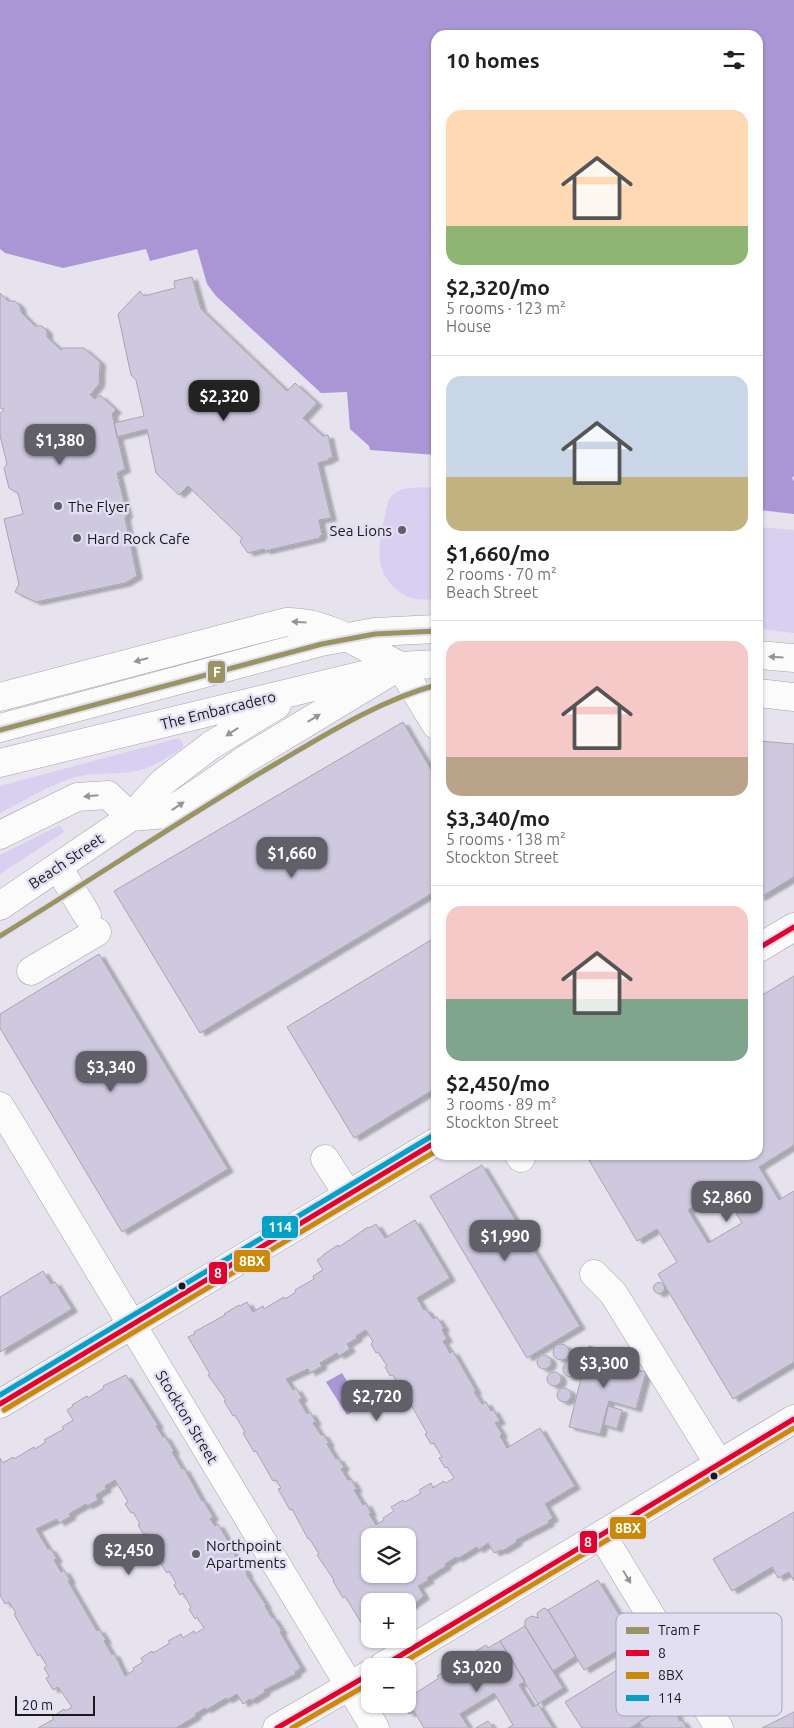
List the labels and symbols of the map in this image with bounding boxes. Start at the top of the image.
pin: $2,320 [183,380,265,422]
pin: $1,380 [19,424,101,466]
place label: The Flyer [68,498,130,515]
marker: The Flyer [52,500,64,512]
place label: Sea Lions [330,522,392,539]
marker: Sea Lions [396,524,408,536]
place label: Hard Rock Cafe [87,530,190,547]
marker: Hard Rock Cafe [71,532,83,544]
one-way arrow [290,618,306,626]
one-way arrow [768,652,784,660]
one-way arrow [134,656,149,664]
line badge: F [207,660,226,684]
text: F [213,664,221,680]
street label: The Embarcadero [159,687,277,733]
one-way arrow [307,713,321,722]
one-way arrow [225,727,239,737]
one-way arrow [83,792,99,800]
one-way arrow [171,801,185,811]
street label: Beach Street [25,830,107,892]
pin: $1,660 [251,836,333,879]
pin: $3,340 [70,1050,152,1093]
pin: $2,860 [686,1180,768,1223]
line badge: 114 [261,1215,299,1239]
text: 114 [268,1219,292,1235]
pin: $1,990 [464,1220,546,1262]
line badge: 8BX [233,1249,271,1273]
text: 8BX [239,1253,266,1269]
line badge: 8 [208,1261,228,1285]
text: 8 [214,1265,222,1281]
unlabelled marker [177,1281,187,1291]
pin: $3,300 [563,1346,645,1389]
street label: Stockton Street [153,1367,222,1467]
pin: $2,720 [336,1380,418,1422]
unlabelled marker [709,1471,719,1481]
line badge: 8BX [609,1516,647,1540]
text: 8BX [615,1520,642,1536]
line badge: 8 [579,1530,598,1554]
pin: $2,450 [88,1534,170,1576]
text: 8 [584,1534,592,1550]
place label: Northpoint Apartments [206,1537,286,1571]
marker: Northpoint Apartments [190,1548,202,1560]
one-way arrow [623,1570,632,1583]
legend [616,1613,782,1716]
text: Tram F [658,1622,700,1638]
text: 8 [658,1645,666,1661]
pin: $3,020 [436,1650,518,1693]
text: 8BX [658,1667,684,1683]
text: 114 [658,1690,682,1706]
scale bar [15,1693,95,1716]

